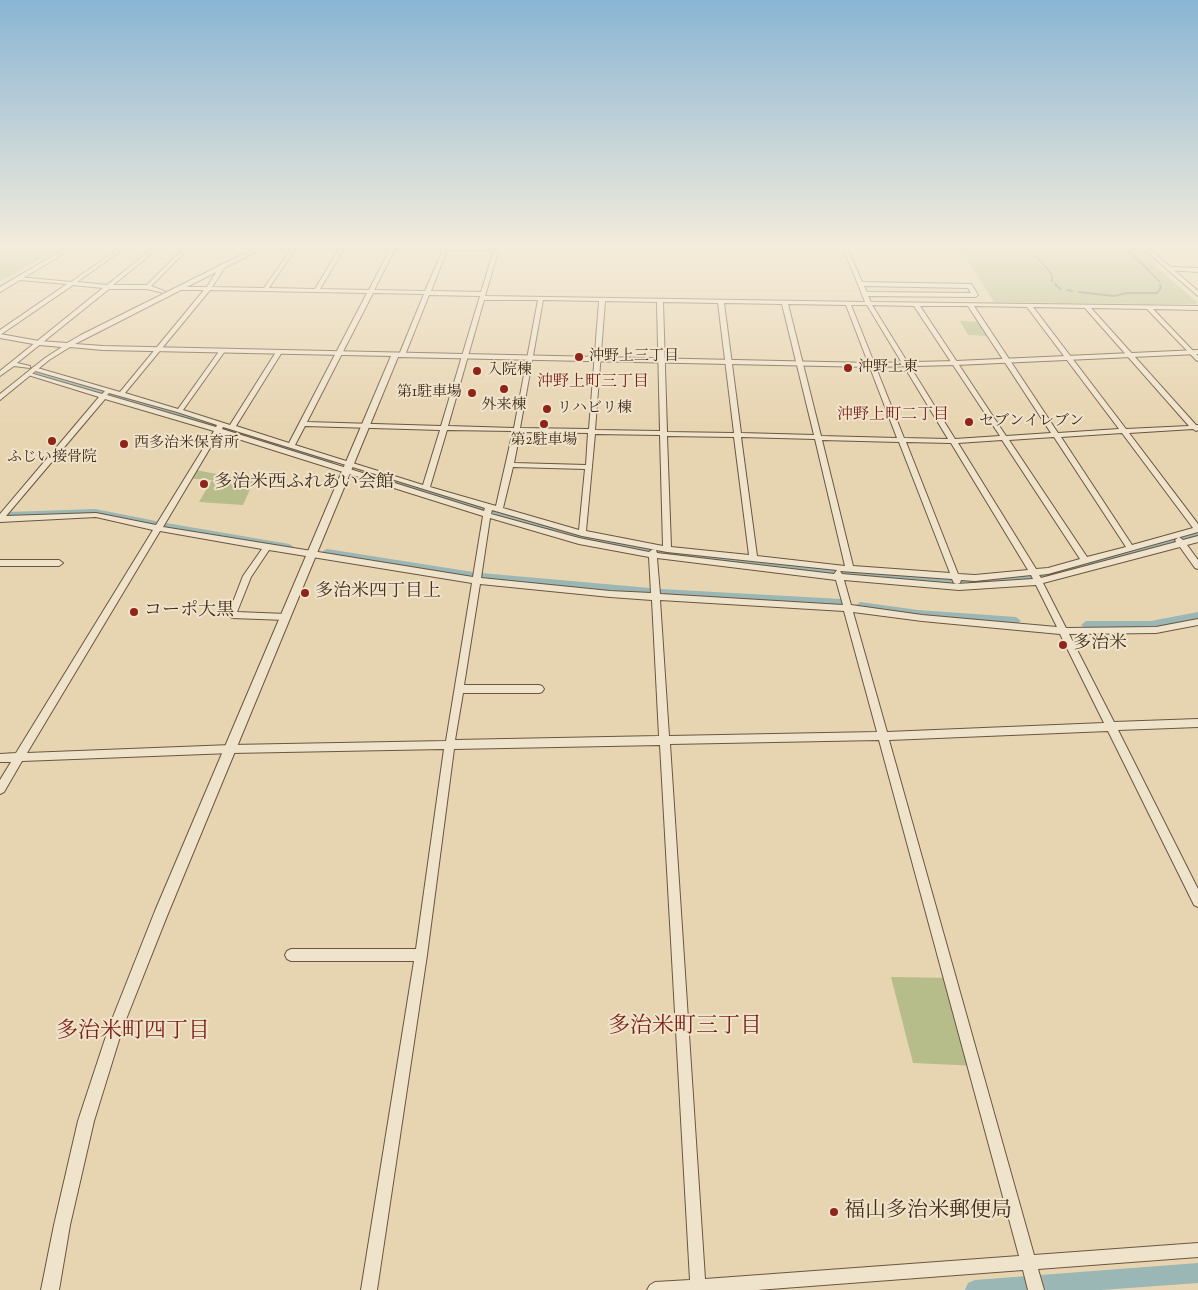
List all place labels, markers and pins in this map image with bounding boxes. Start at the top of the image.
place label: 沖野上三丁目 [589,348,679,366]
marker: 沖野上三丁目 [573,351,585,363]
place label: 沖野上東 [858,359,918,377]
place label: 入院棟 [487,362,532,380]
marker: 沖野上東 [842,362,854,374]
marker: 入院棟 [471,365,483,377]
marker: 外来棟 [498,383,510,395]
place label: 第1駐車場 [397,384,462,402]
marker: 第1駐車場 [466,387,478,399]
place label: 外来棟 [482,397,526,415]
place label: リハビリ棟 [557,400,632,418]
marker: リハビリ棟 [541,403,553,415]
place label: セブンイレブン [979,413,1084,431]
marker: セブンイレブン [963,416,975,428]
marker: 第2駐車場 [538,418,550,430]
place label: 第2駐車場 [510,432,578,450]
marker: ふじい接骨院 [46,435,58,447]
place label: 西多治米保育所 [134,435,239,453]
marker: 西多治米保育所 [118,438,130,450]
place label: ふじい接骨院 [7,449,97,467]
place label: 多治米西ふれあい会館 [214,473,394,495]
marker: 多治米西ふれあい会館 [198,478,210,490]
place label: 多治米四丁目上 [315,582,441,604]
marker: 多治米四丁目上 [299,587,311,599]
place label: コーポ大黒 [144,601,234,623]
marker: コーポ大黒 [128,606,140,618]
place label: 多治米 [1073,634,1127,656]
marker: 多治米 [1057,639,1069,651]
place label: 福山多治米郵便局 [844,1199,1012,1225]
marker: 福山多治米郵便局 [828,1206,840,1218]

